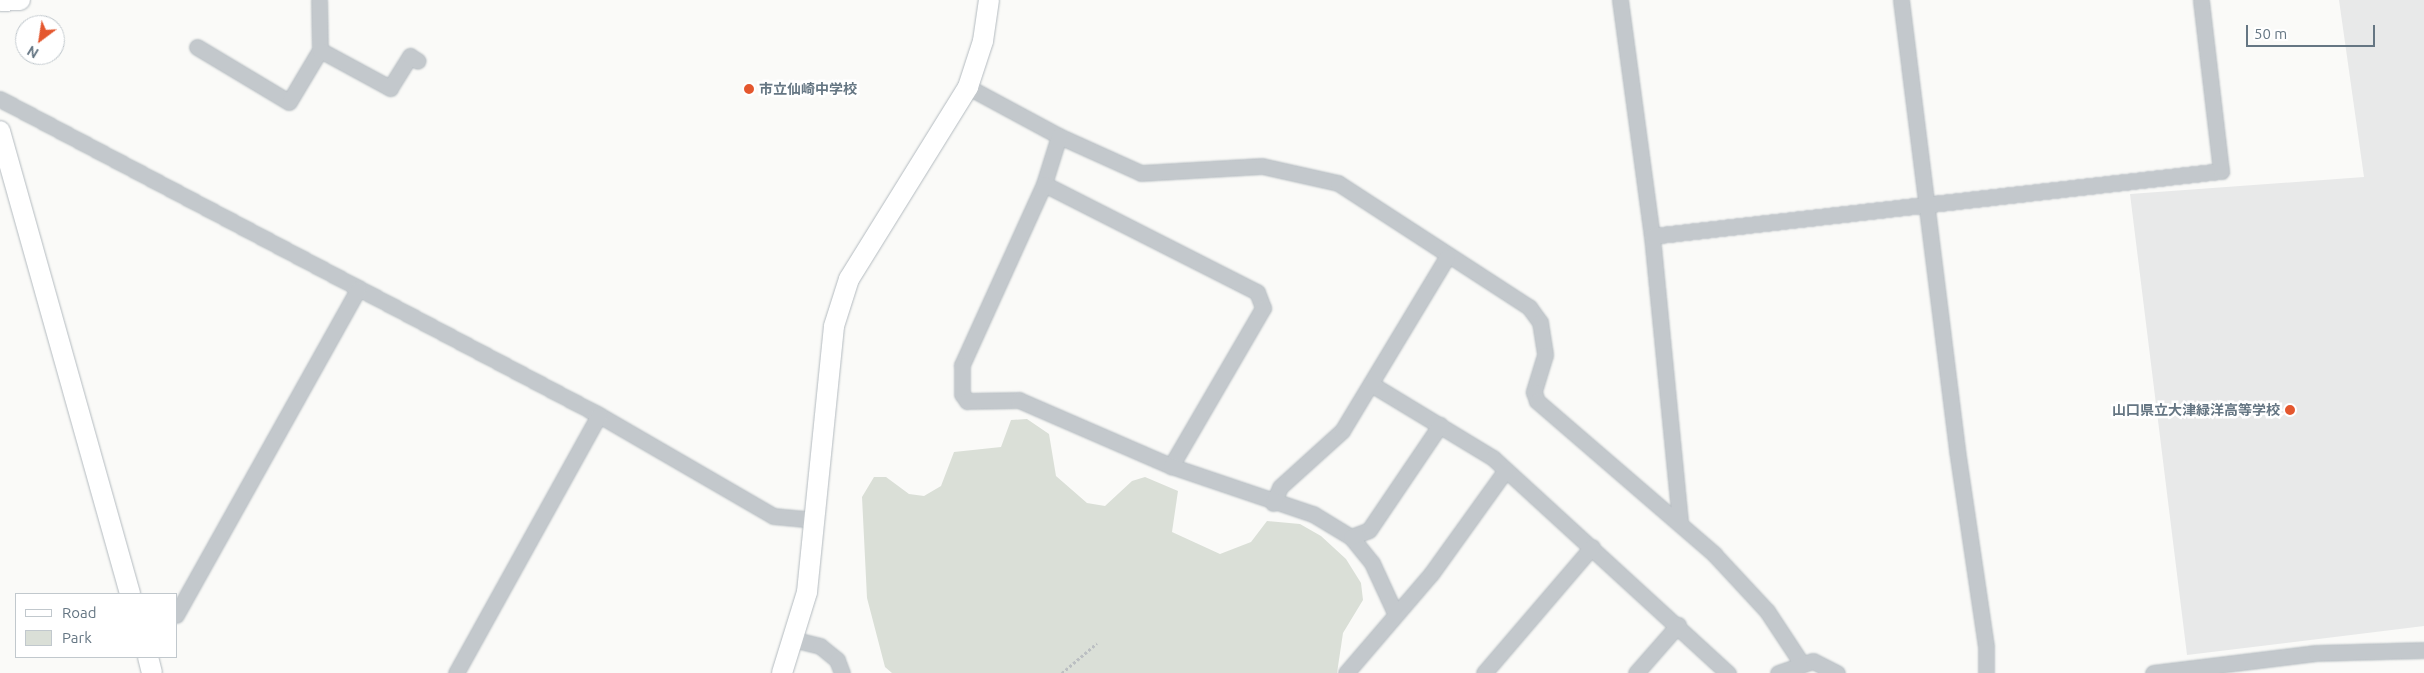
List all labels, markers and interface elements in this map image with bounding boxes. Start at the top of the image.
north arrow [15,15,65,65]
scale bar [2249,15,2378,47]
text: 50 m [2254,25,2287,42]
text: N [24,42,41,62]
place label: 市立仙崎中学校 [759,81,857,97]
marker: 市立仙崎中学校 [743,83,755,95]
place label: 山口県立大津緑洋高等学校 [2112,402,2280,418]
marker: 山口県立大津緑洋高等学校 [2284,404,2296,416]
legend [15,593,178,658]
text: Road [62,604,97,621]
text: Park [62,629,92,646]

